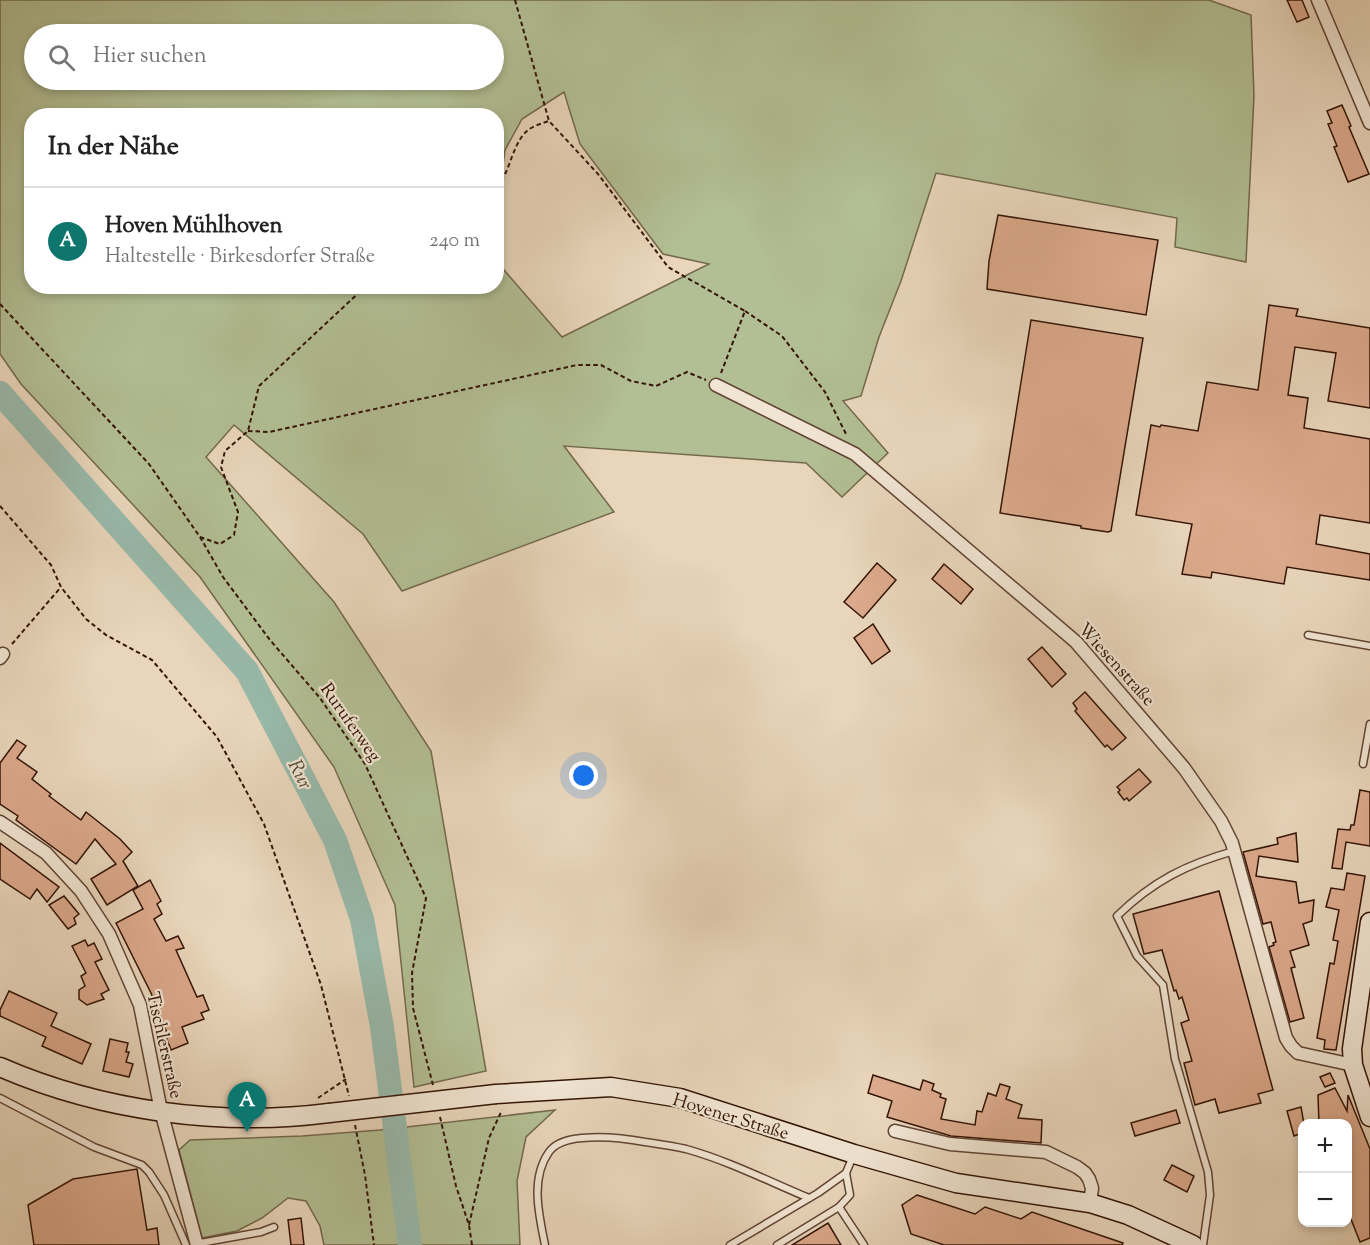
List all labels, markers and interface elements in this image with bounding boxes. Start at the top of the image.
search box [24,24,504,90]
icon: search [45,41,78,74]
text: Hier suchen [93,41,207,73]
text: In der Nähe [48,129,179,166]
text: Hoven Mühlhoven [105,211,282,243]
text: A [59,227,76,256]
text: 240 m [429,227,480,256]
text: Haltestelle · Birkesdorfer Straße [105,243,375,272]
street label: Wiesenstraße [1071,618,1160,713]
street label: Ruruferweg [313,678,386,768]
water label: Rur [279,755,318,795]
your location [569,761,598,790]
street label: Tischlerstraße [138,990,188,1101]
pin: A [228,1082,266,1132]
street label: Hovener Straße [669,1088,792,1148]
map controls [1298,1119,1352,1227]
button: + [1298,1119,1352,1173]
button: − [1298,1173,1352,1227]

